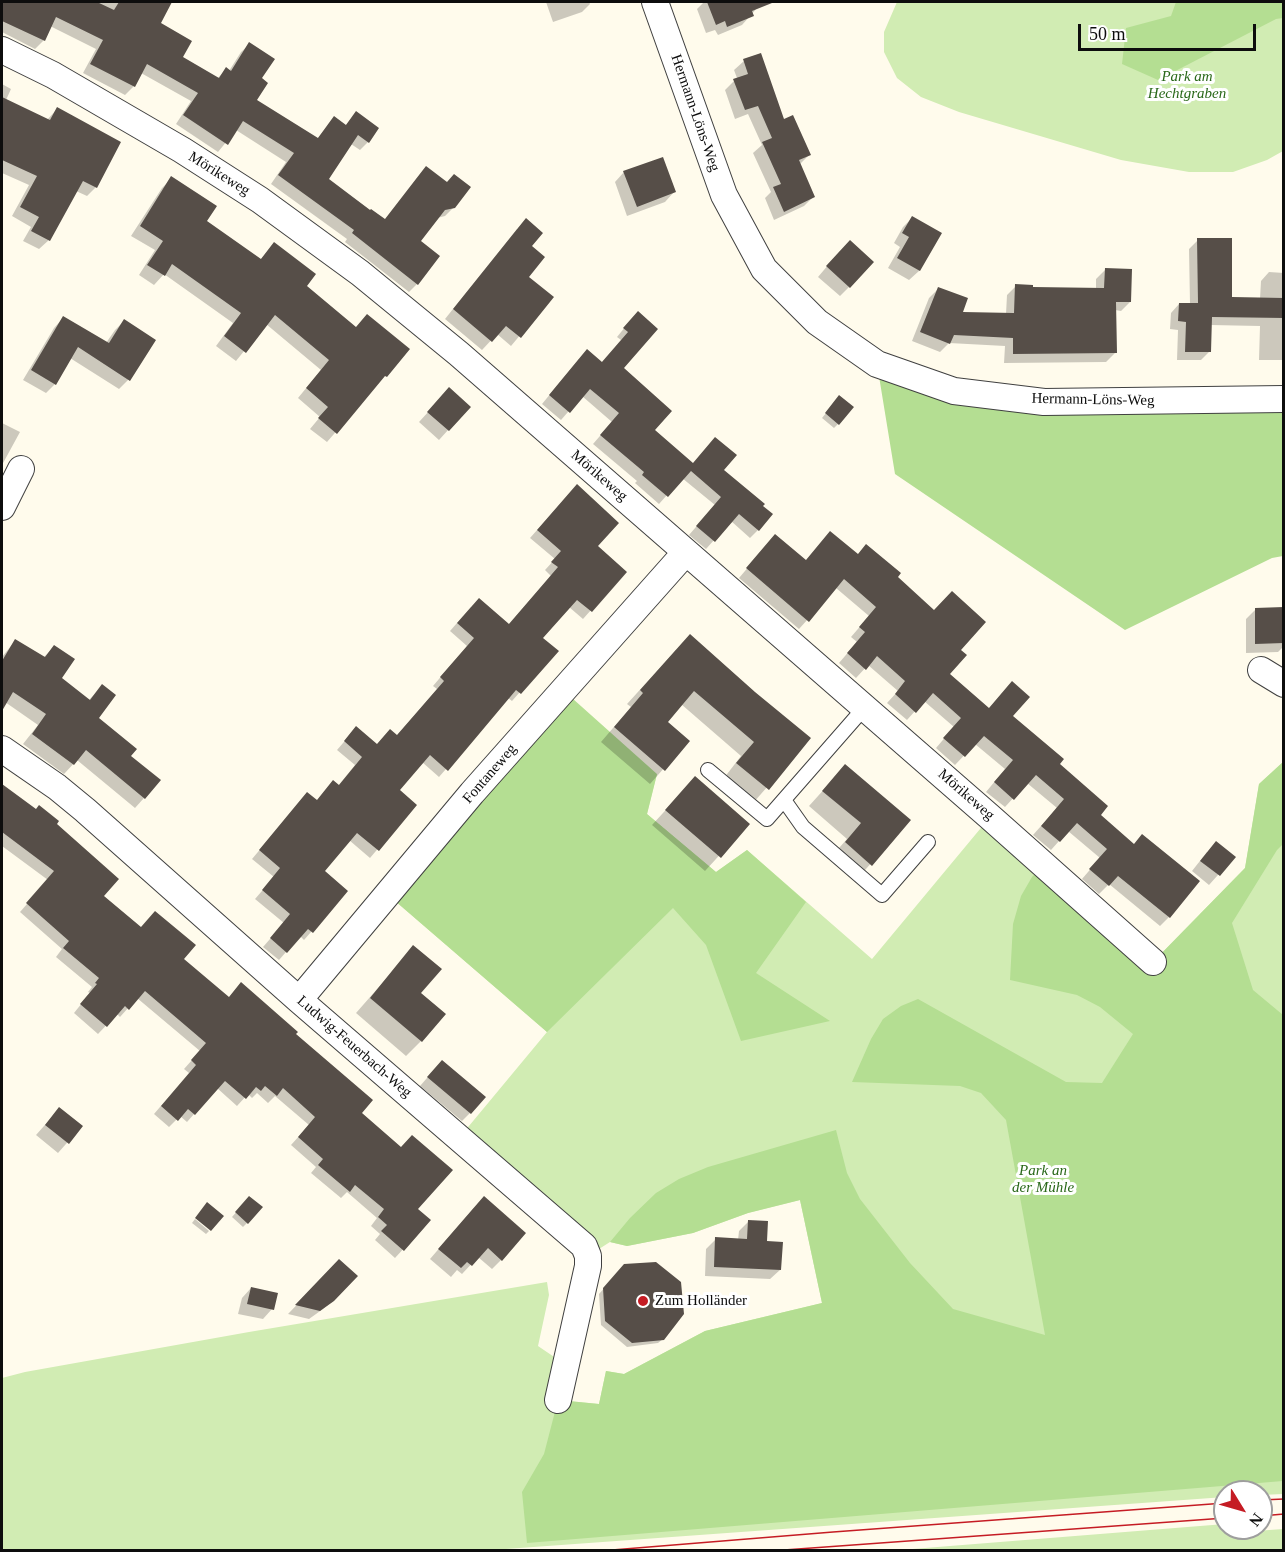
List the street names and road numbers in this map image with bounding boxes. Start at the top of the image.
street label: Hermann-Löns-Weg [666,52,724,174]
street label: Mörikeweg [185,148,253,200]
street label: Hermann-Löns-Weg [1031,390,1155,410]
street label: Mörikeweg [567,447,631,505]
street label: Fontaneweg [459,740,521,808]
street label: Mörikeweg [934,766,998,824]
street label: Ludwig-Feuerbach-Weg [293,992,415,1102]

